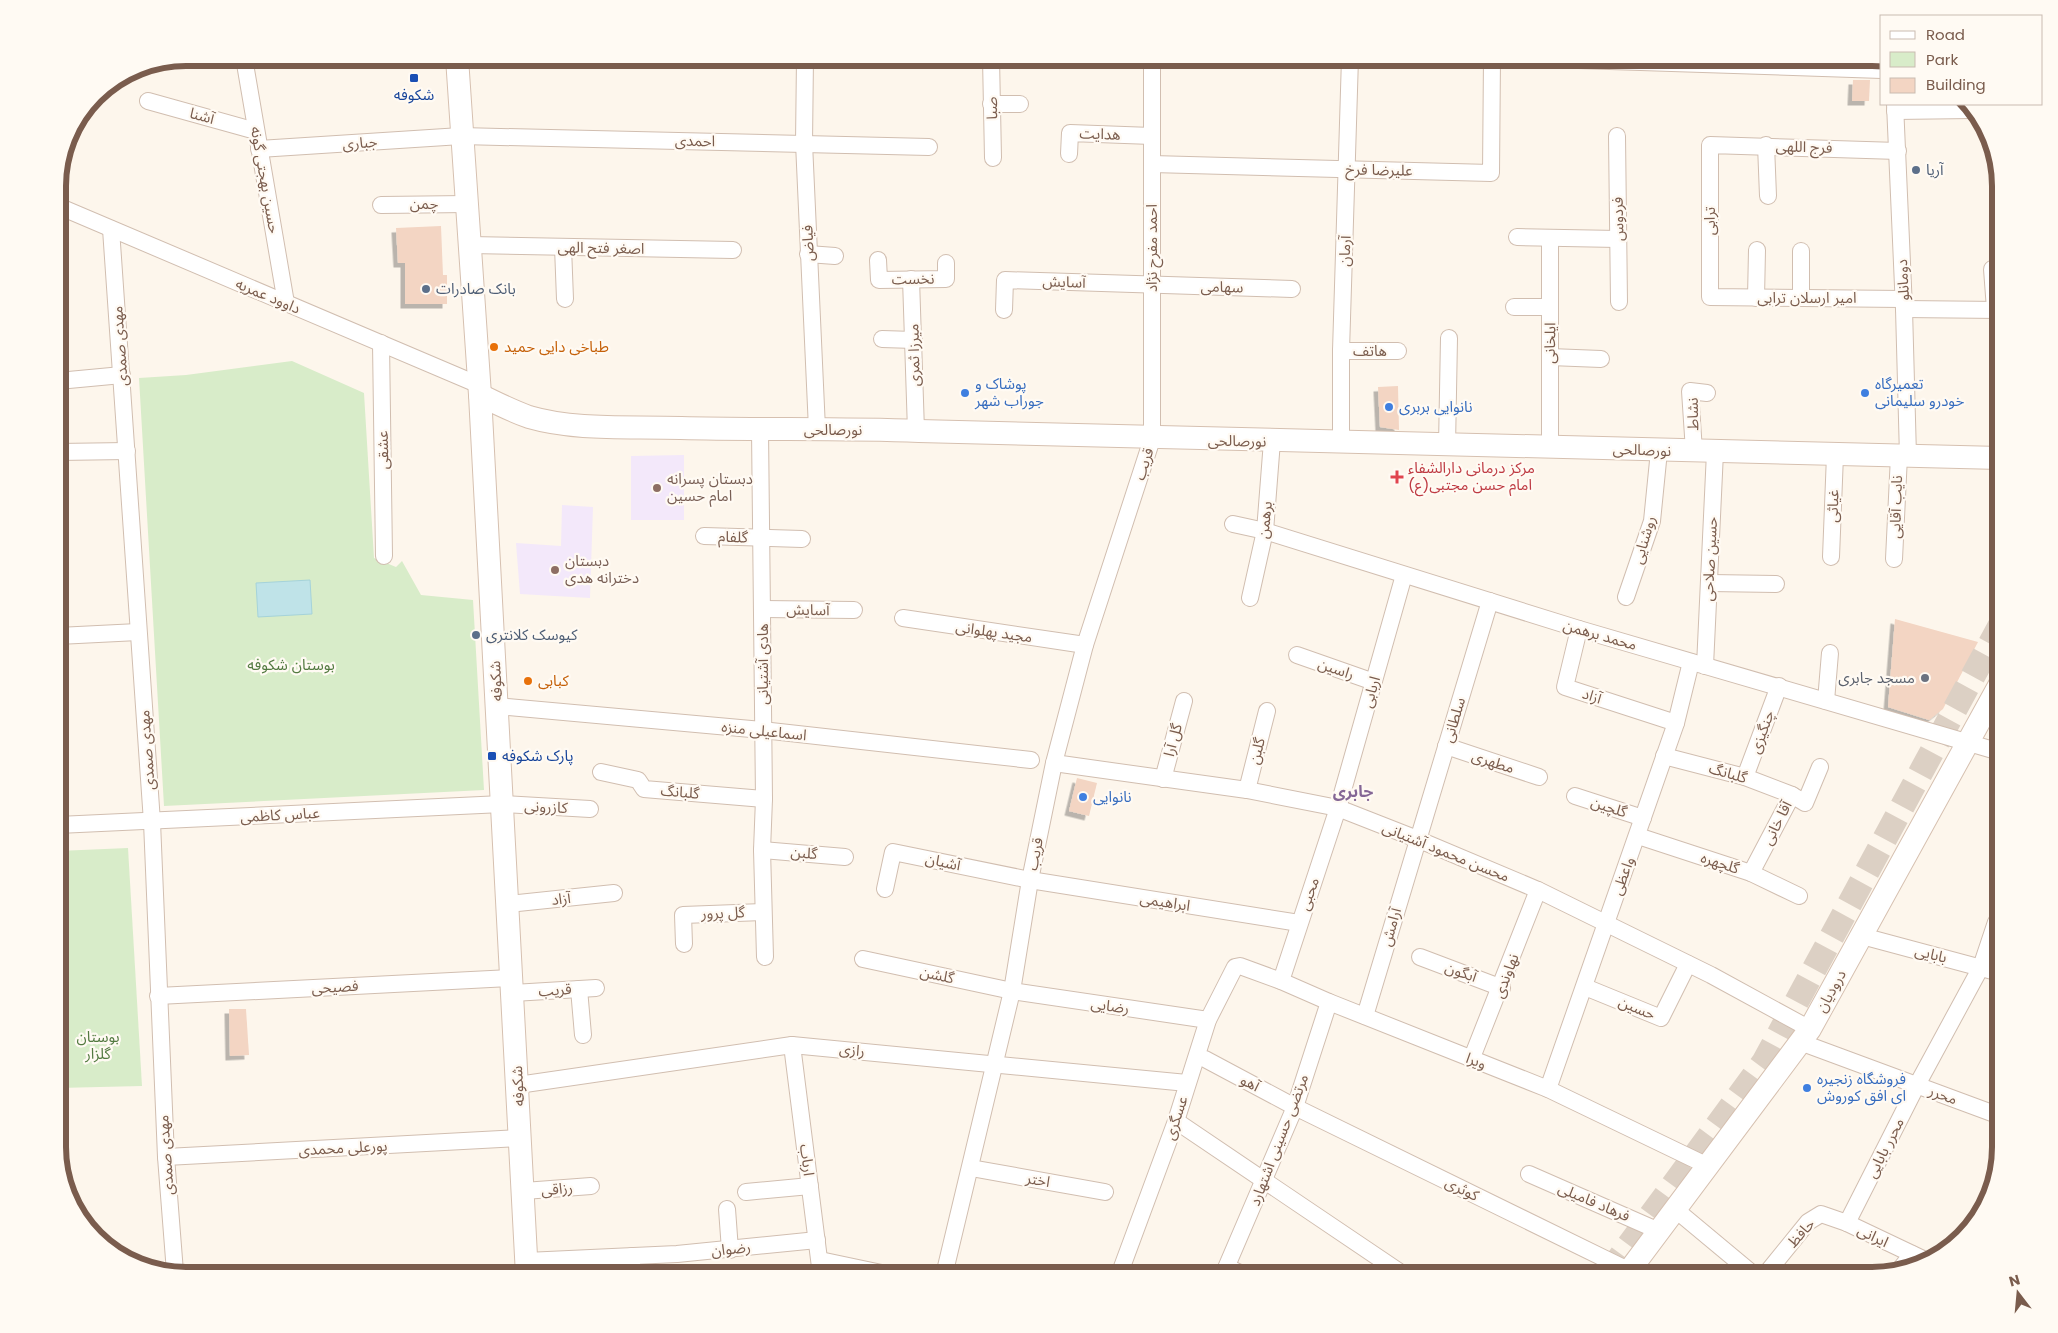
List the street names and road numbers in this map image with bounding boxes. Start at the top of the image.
street label: صبا [981,96,1002,120]
street label: آشنا [187,102,217,129]
street label: هدایت [1079,122,1121,145]
street label: حسین بهجتی گونه [246,125,285,235]
street label: احمدی [675,130,715,151]
street label: جباری [342,131,378,154]
street label: فرج اللهی [1775,135,1833,160]
street label: علیرضا فرخ [1345,158,1413,183]
street label: چمن [410,193,438,214]
street label: فردوس [1607,196,1628,241]
street label: احمد مفرح نژاد [1141,204,1164,292]
street label: ترابی [1699,207,1720,235]
street label: فیاض [796,224,819,262]
street label: آرمان [1333,235,1356,267]
street label: اصغر فتح الهی [557,236,645,261]
street label: دومانلو [1891,259,1914,301]
street label: نخست [891,268,935,289]
street label: آسایش [1042,270,1087,293]
street label: داوود عمریه [232,272,304,319]
street label: سهامی [1201,276,1244,297]
street label: امیر ارسلان ترابی [1757,287,1857,308]
street label: مهدی صمدی [106,305,133,387]
street label: ایلخانی [1539,322,1560,364]
street label: میرزا ثمری [902,324,925,386]
street label: هاتف [1353,340,1387,361]
street label: نشاط [1682,397,1703,431]
street label: نورصالحی [804,419,862,440]
street label: نورصالحی [1208,429,1266,452]
street label: عشقی [372,430,393,470]
street label: نورصالحی [1612,438,1672,461]
street label: قریب [1128,445,1159,483]
street label: نایب آقایی [1884,475,1907,539]
street label: غیاثی [1821,489,1844,523]
street label: برهمن [1252,500,1277,540]
street label: روشنایی [1627,513,1660,566]
street label: حسین صلاحی [1697,516,1722,602]
street label: گلفام [718,525,749,549]
street label: آسایش [786,599,830,620]
street label: محمد برهمن [1561,614,1639,655]
street label: مجید پهلوانی [954,616,1034,647]
street label: هادی آشتیانی [752,623,773,705]
street label: راسین [1315,653,1357,684]
street label: شکوفه [484,660,507,702]
street label: اربابی [1356,674,1385,710]
street label: آزاد [1580,683,1605,709]
street label: سلطانی [1437,694,1470,745]
street label: چنگیزی [1744,707,1779,756]
street label: مهدی صمدی [133,709,160,791]
street label: اسماعیلی منزه [720,716,808,745]
street label: گل آرا [1158,720,1187,759]
street label: گلبن [1243,735,1270,766]
street label: مطهری [1469,745,1517,778]
street label: گلبانگ [1707,757,1750,788]
street label: گلبانگ [660,779,701,804]
street label: گلچین [1588,791,1631,822]
street label: کازرونی [524,795,569,818]
street label: آقا خانی [1757,797,1797,848]
street label: عباس کاظمی [240,802,321,827]
street label: محسن محمود آشتیانی [1379,816,1513,887]
street label: قریب [1021,835,1048,872]
street label: گلبن [790,841,819,864]
street label: گلچهره [1698,846,1743,879]
street label: آشیان [924,848,963,876]
street label: واعظی [1606,854,1639,898]
street label: محبی [1293,875,1324,913]
street label: آزاد [550,887,572,910]
street label: ابراهیمی [1138,887,1192,916]
street label: گل پرور [700,901,746,924]
street label: آرامش [1375,905,1406,949]
street label: بابایی [1913,939,1949,968]
street label: نهاوندی [1487,951,1524,1001]
street label: آبگون [1442,956,1481,987]
street label: گلشن [918,961,957,989]
street label: درودیان [1810,966,1851,1016]
street label: فصیحی [311,975,359,998]
street label: قریب [538,978,572,1001]
street label: حسین [1616,991,1659,1024]
street label: رضایی [1090,992,1131,1019]
street label: رازی [838,1038,866,1061]
street label: ویرا [1463,1047,1489,1074]
street label: شکوفه [506,1065,529,1107]
street label: آهو [1237,1069,1264,1097]
street label: مرتضی حسینی اشتهارد [1244,1071,1313,1209]
street label: محرر [1925,1079,1960,1109]
street label: عسگری [1159,1093,1193,1143]
street label: مهدی صمدی [152,1114,179,1196]
street label: محرر بابایی [1860,1114,1909,1182]
street label: پورعلی محمدی [298,1135,388,1160]
street label: ارباب [795,1143,820,1177]
street label: اختر [1023,1167,1052,1192]
street label: کوثری [1442,1171,1483,1206]
street label: رزاقی [540,1177,574,1200]
street label: فرهاد فامیلی [1555,1177,1634,1226]
street label: حافظ [1782,1213,1819,1252]
street label: ایرانی [1854,1219,1892,1252]
street label: رضوان [710,1236,752,1261]

